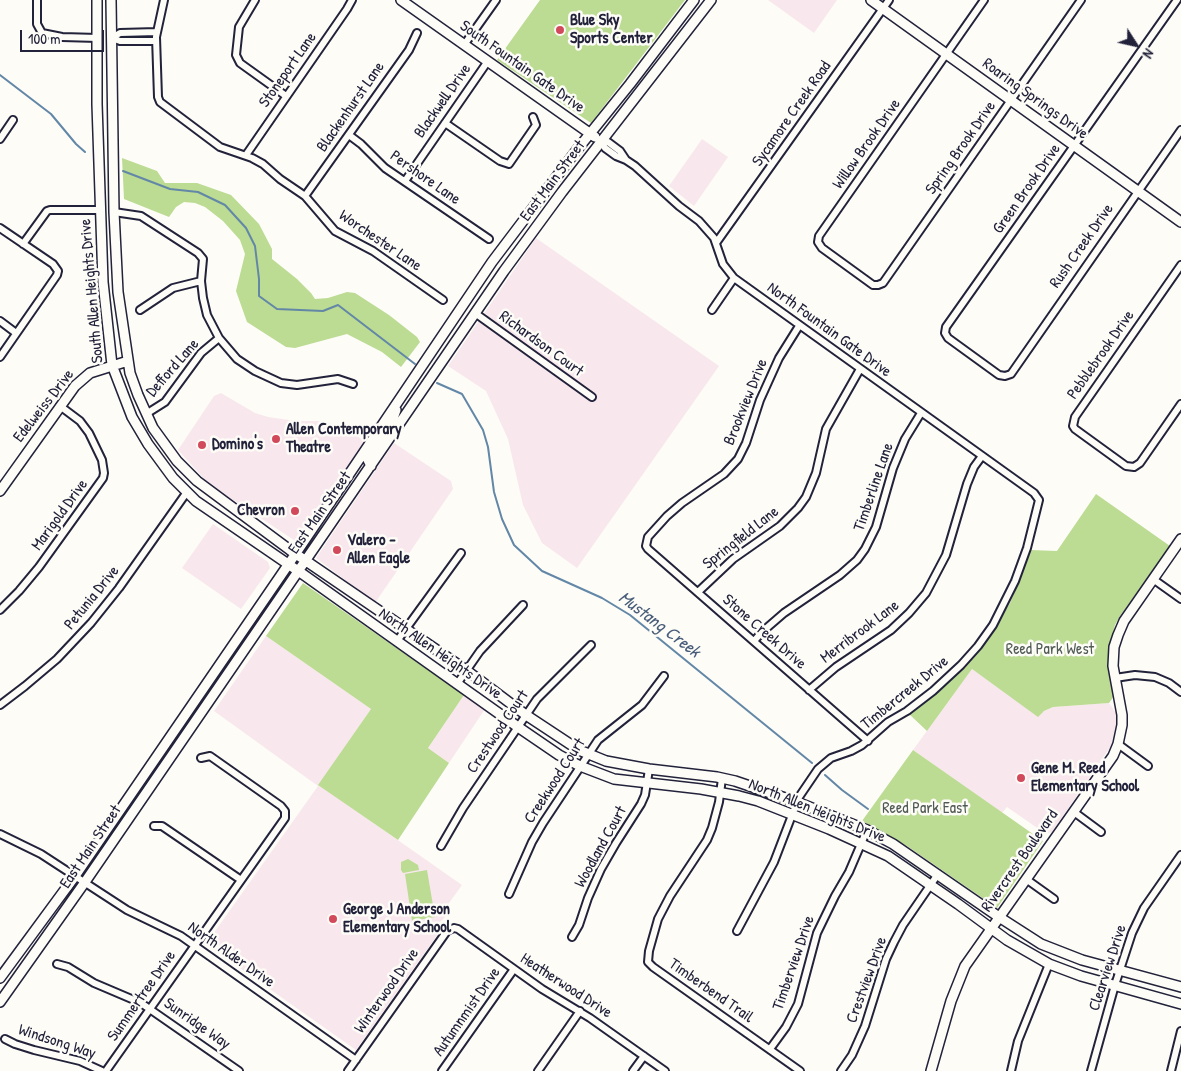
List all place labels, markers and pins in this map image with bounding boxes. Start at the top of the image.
place label: Blue Sky Sports Center [570,11,653,49]
marker: Blue Sky Sports Center [554,24,566,36]
place label: Allen Contemporary Theatre [286,420,402,458]
marker: Allen Contemporary Theatre [270,433,282,445]
place label: Domino's [212,435,263,455]
marker: Domino's [196,439,208,451]
place label: Chevron [237,501,285,521]
marker: Chevron [289,505,301,517]
place label: Valero - Allen Eagle [347,531,410,569]
marker: Valero - Allen Eagle [331,544,343,556]
place label: Gene M. Reed Elementary School [1031,759,1139,797]
marker: Gene M. Reed Elementary School [1015,772,1027,784]
place label: George J Anderson Elementary School [343,900,451,938]
marker: George J Anderson Elementary School [327,913,339,925]

